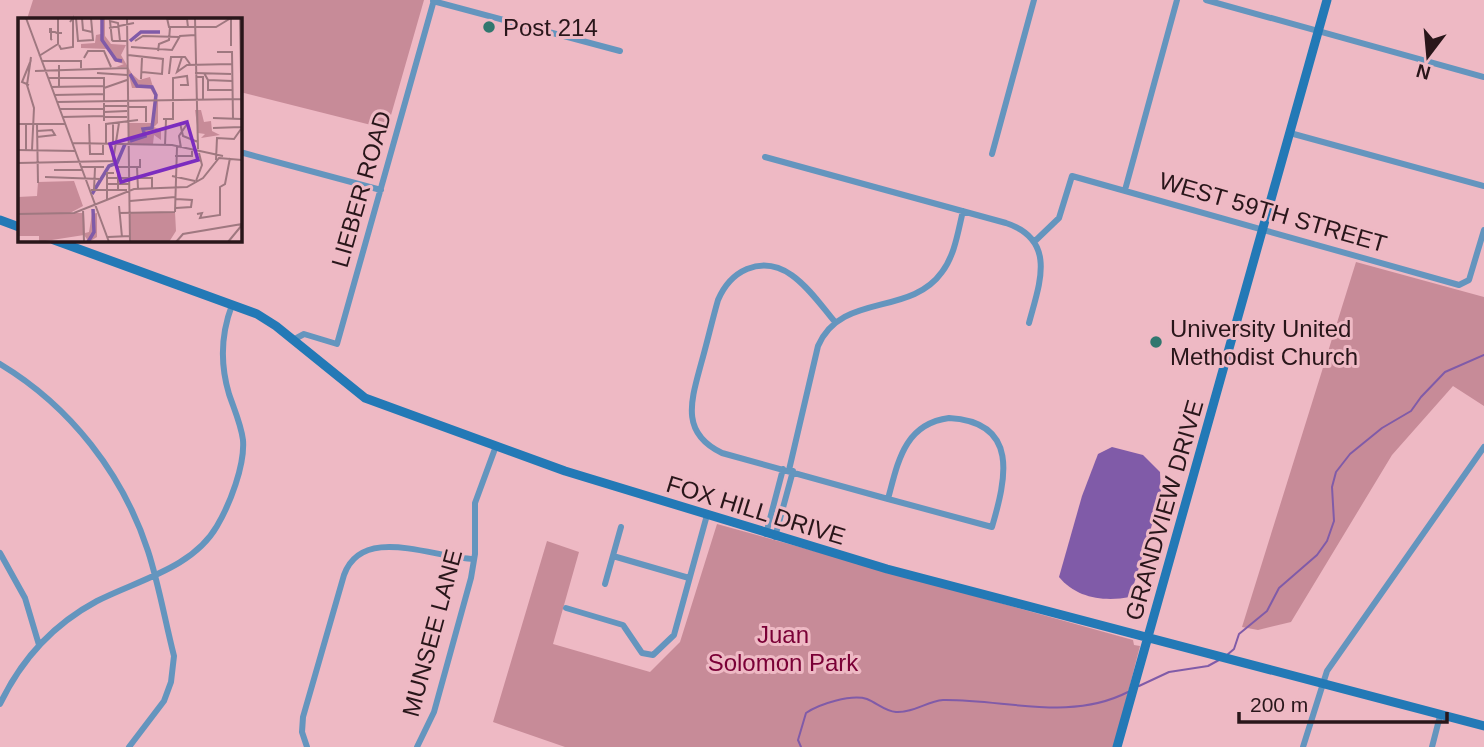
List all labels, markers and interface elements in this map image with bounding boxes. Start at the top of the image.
place label: Post 214 [503,14,598,41]
inset map [18,18,242,242]
marker: Post 214 [481,19,497,35]
north arrow [1393,21,1463,91]
text: N [1414,60,1433,84]
street label: LIEBER ROAD [326,108,396,270]
street label: WEST 59TH STREET [1156,167,1390,258]
place label: University United Methodist Church [1170,315,1358,370]
marker: University United Methodist Church [1148,334,1164,350]
street label: GRANDVIEW DRIVE [1120,397,1208,623]
street label: FOX HILL DRIVE [663,470,849,550]
street label: MUNSEE LANE [397,546,467,720]
park label: Juan Solomon Park [708,621,859,676]
scale bar [1239,680,1447,724]
text: 200 m [1250,693,1308,716]

